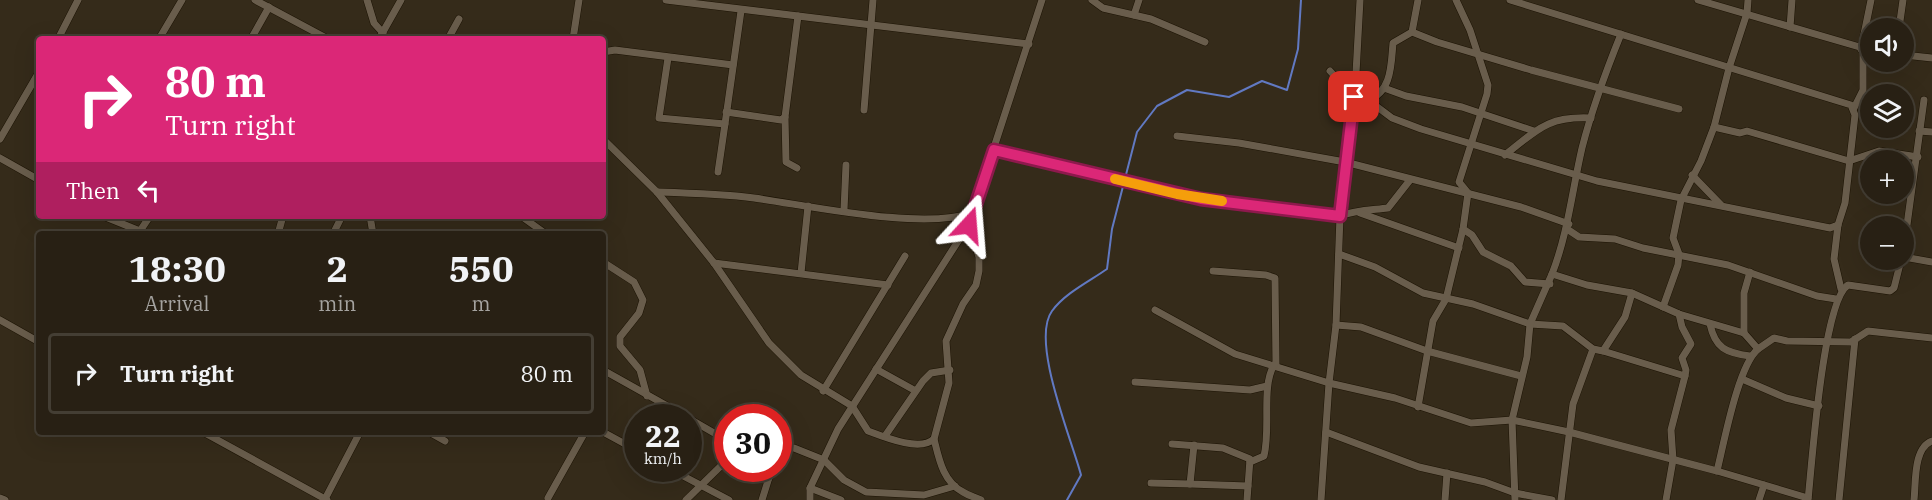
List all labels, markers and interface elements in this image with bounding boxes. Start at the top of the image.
map controls [1860,18,1914,270]
button: sound [1860,18,1914,72]
text: 80 m [165,54,266,109]
icon: right [66,60,144,138]
pin [1328,71,1379,122]
icon: arrive [1337,80,1370,113]
button: layers [1860,84,1914,138]
text: Turn right [165,107,296,142]
button: + [1860,150,1914,204]
icon: left [132,174,165,207]
text: Then [66,176,120,205]
position arrow [937,193,1001,257]
button: − [1860,216,1914,270]
text: 18:30 [128,245,226,292]
text: 2 [326,245,348,292]
text: 550 [449,245,514,292]
text: Arrival [145,290,210,317]
text: min [318,290,356,317]
text: m [472,290,491,317]
icon: right [69,357,102,390]
text: Turn right [120,359,234,388]
text: 80 m [521,359,573,388]
speed limit sign: 30 [714,404,792,482]
text: 22 [645,416,681,455]
text: km/h [644,449,682,468]

